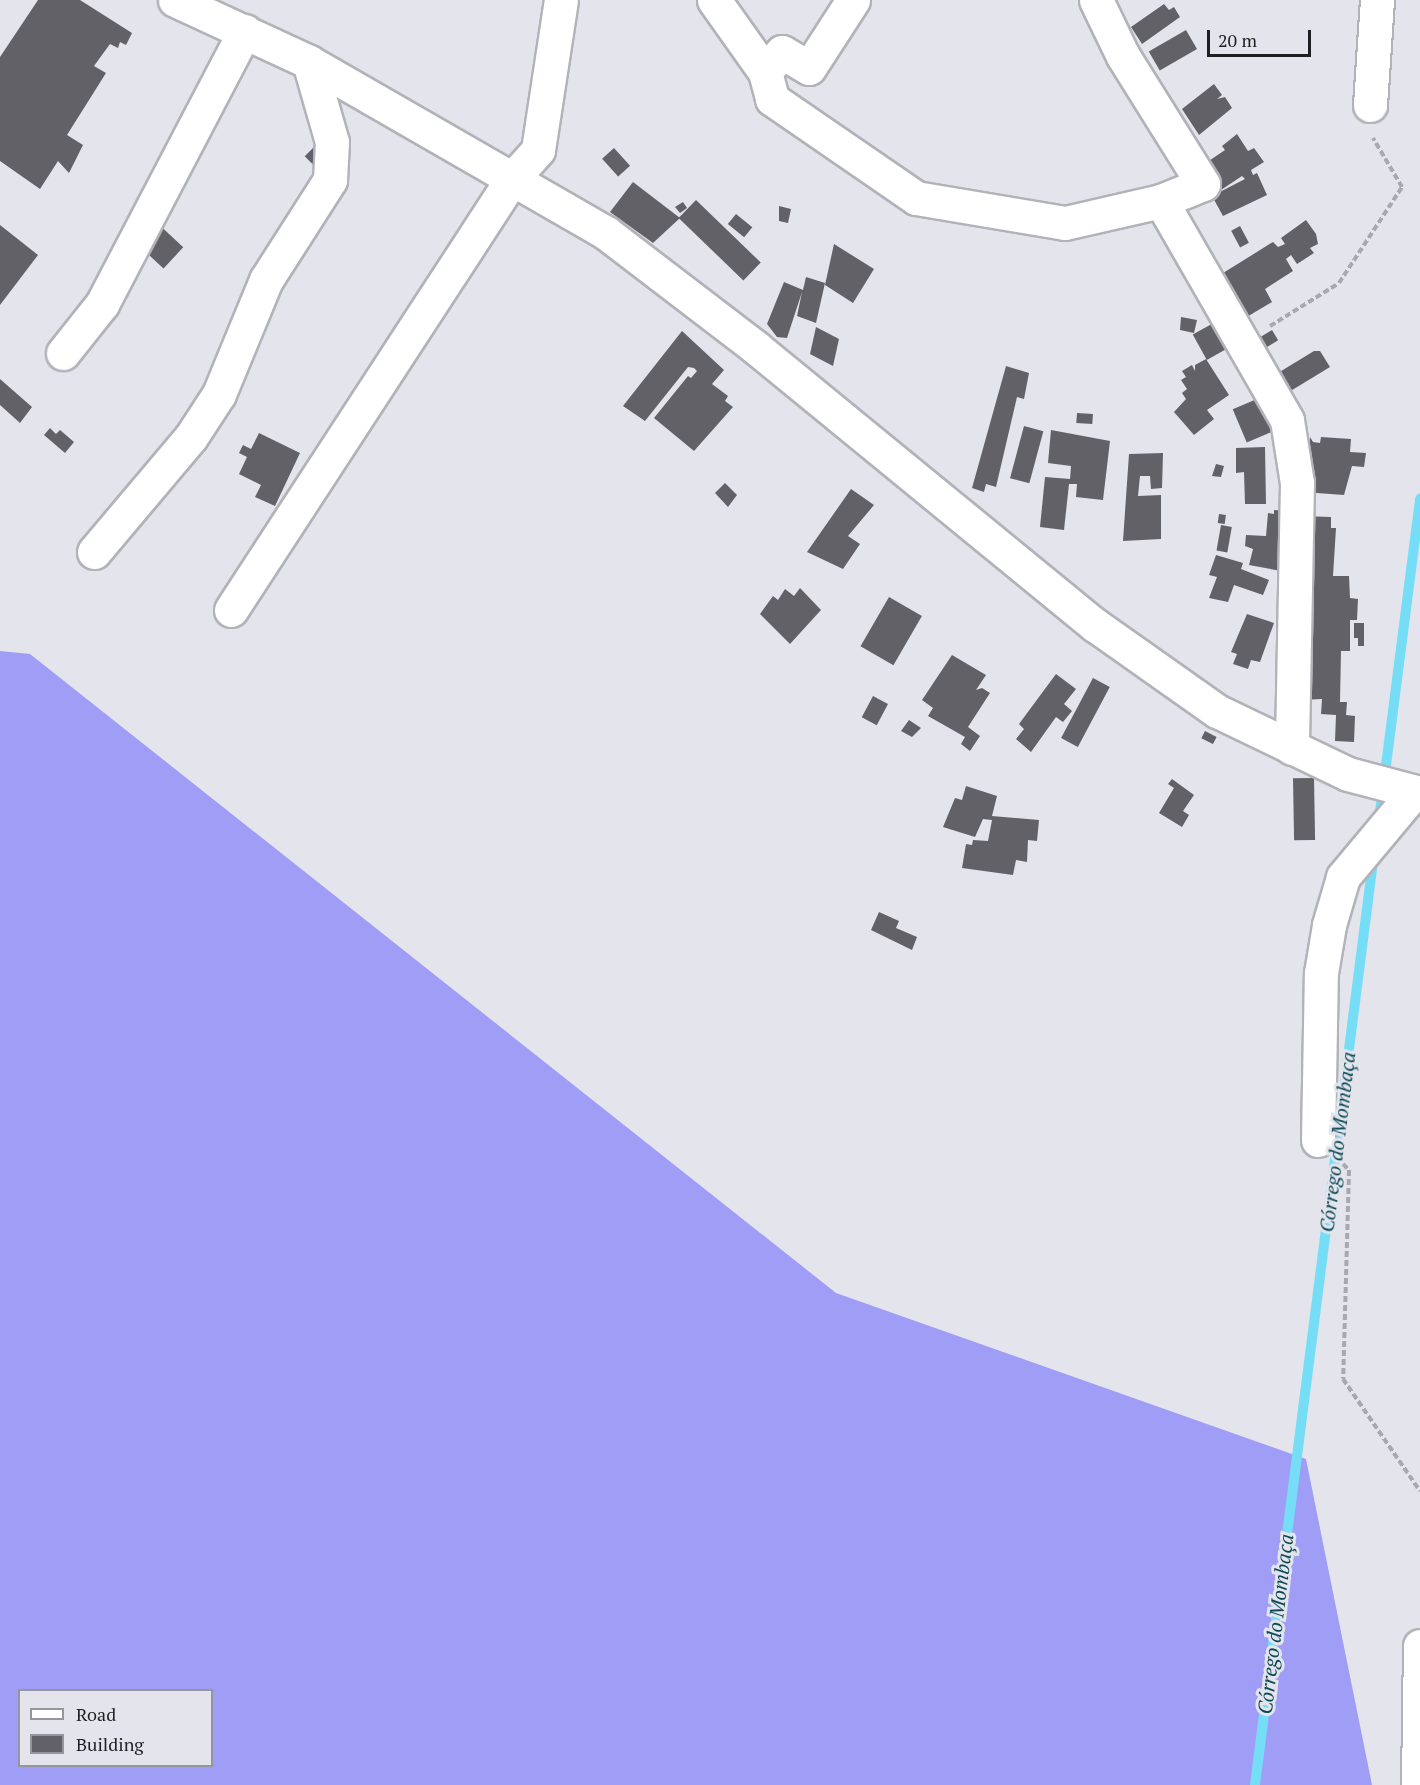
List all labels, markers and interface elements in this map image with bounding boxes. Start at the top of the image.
scale bar [1210,18,1314,56]
text: 20 m [1218,28,1257,52]
water label: Córrego do Mombaça [1314,1051,1360,1233]
water label: Córrego do Mombaça [1252,1533,1298,1715]
legend [18,1689,213,1767]
text: Road [76,1702,116,1726]
text: Building [76,1732,144,1756]

